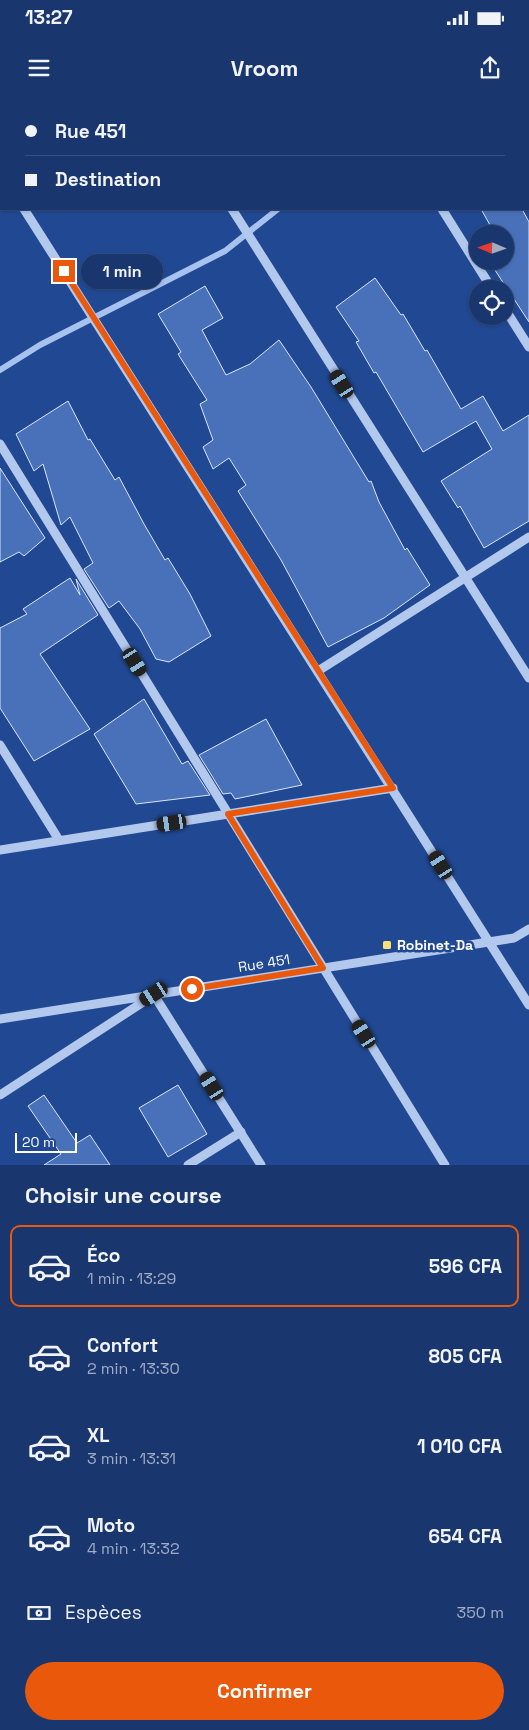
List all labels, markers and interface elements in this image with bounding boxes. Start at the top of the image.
text: 13:27 [25,5,72,30]
icon: menu [25,54,53,82]
text: Vroom [231,54,298,82]
icon: share [476,54,504,82]
text: Rue 451 [55,119,126,144]
text: Destination [55,167,161,192]
north arrow [469,225,514,270]
map controls [469,225,514,325]
callout: 1 min [82,254,164,288]
route end [53,260,75,282]
text: 1 min [102,261,142,282]
button: locate [469,280,514,325]
car [327,367,356,401]
car [120,645,149,679]
car [156,813,187,833]
car [426,848,455,882]
place label: Robinet-Da [397,936,473,954]
marker: Robinet-Da [381,939,393,951]
street label: Rue 451 [237,950,291,976]
route start [181,978,203,1000]
car [137,980,170,1008]
car [349,1017,378,1051]
car [197,1069,226,1103]
scale bar [15,1130,78,1153]
text: 20 m [22,1133,55,1151]
text: Choisir une course [25,1181,222,1209]
text: Éco [87,1243,120,1268]
icon: car [27,1244,72,1289]
text: 596 CFA [429,1254,502,1279]
text: 1 min · 13:29 [87,1268,176,1289]
text: Confort [87,1333,158,1358]
icon: car [27,1334,72,1379]
text: 805 CFA [428,1344,502,1369]
text: 2 min · 13:30 [87,1358,180,1379]
text: XL [87,1423,110,1448]
icon: car [27,1424,72,1469]
text: 1 010 CFA [417,1434,502,1459]
text: 3 min · 13:31 [87,1448,176,1469]
text: Moto [87,1513,135,1538]
icon: car [27,1514,72,1559]
text: 654 CFA [428,1524,502,1549]
text: 4 min · 13:32 [87,1538,180,1559]
icon: cash [25,1599,53,1627]
text: Espèces [65,1600,142,1625]
text: 350 m [457,1602,504,1623]
button: Confirmer [25,1662,504,1720]

